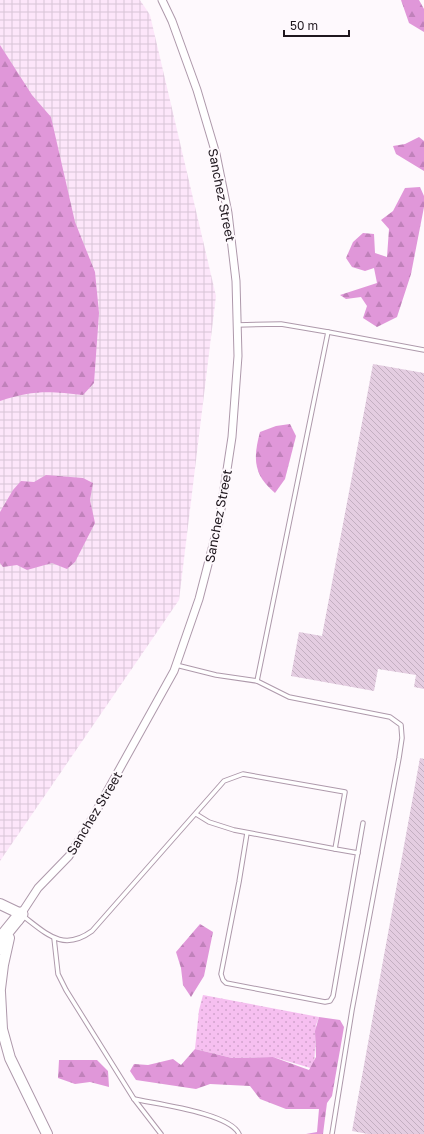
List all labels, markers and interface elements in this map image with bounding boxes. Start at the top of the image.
scale bar [284,12,349,38]
text: 50 m [290,18,318,33]
street label: Sanchez Street [205,147,239,243]
street label: Sanchez Street [201,468,235,564]
street label: Sanchez Street [63,768,125,858]

